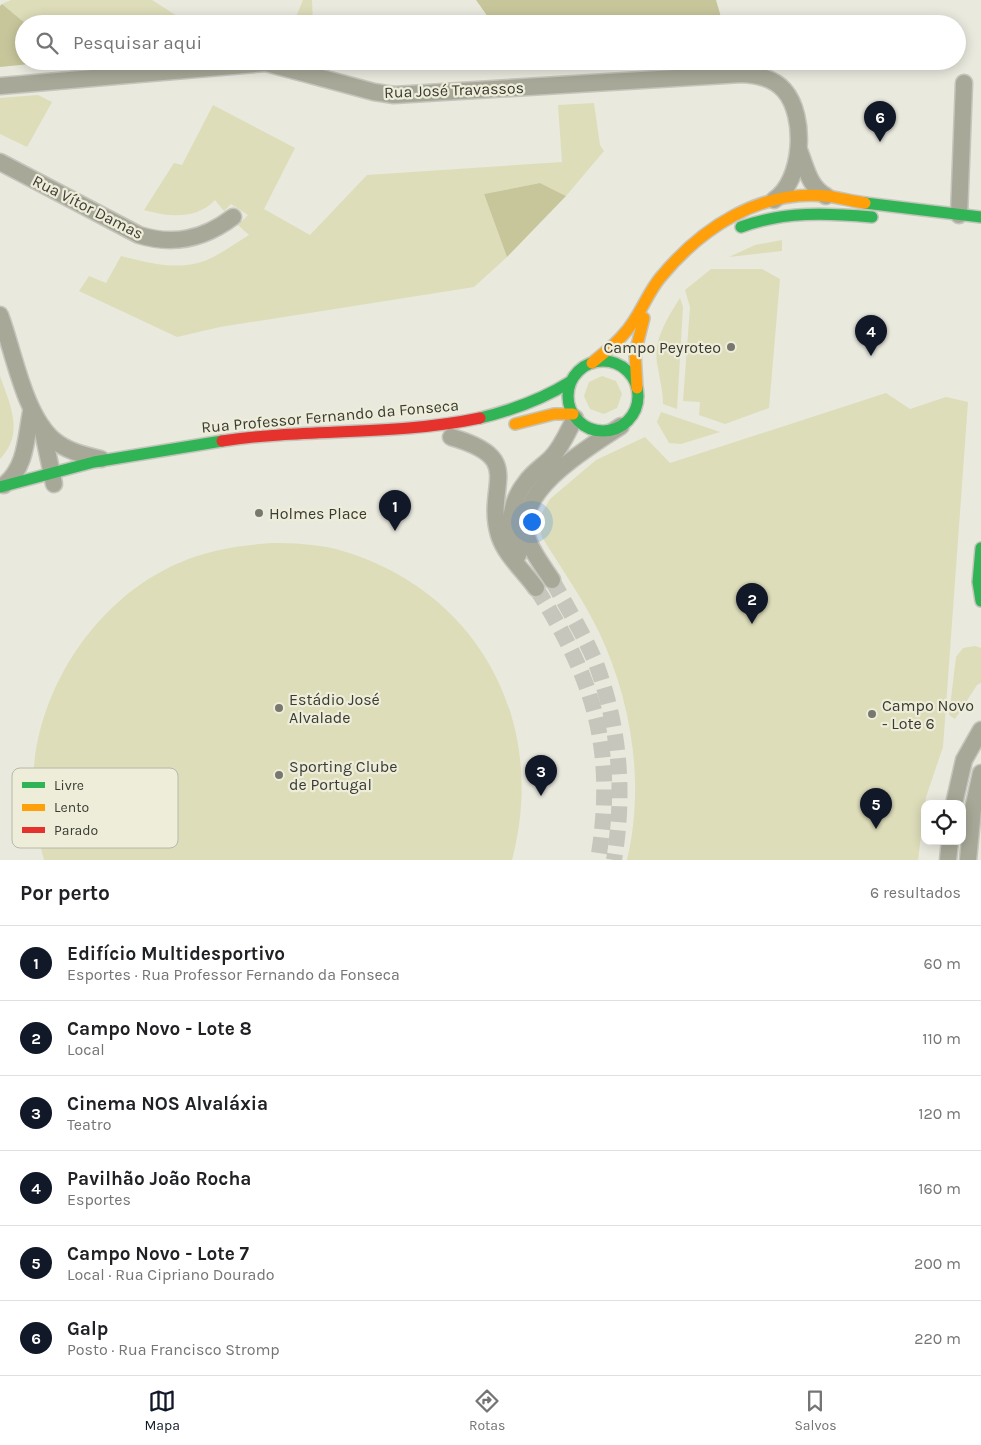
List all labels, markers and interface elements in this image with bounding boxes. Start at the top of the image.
search box [15,15,966,70]
icon: search [33,29,61,57]
text: Pesquisar aqui [73,32,202,54]
street label: Rua José Travassos [384,78,524,102]
pin: 6 [864,101,896,142]
street label: Rua Vítor Damas [29,171,147,243]
pin: 4 [855,315,887,356]
place label: Campo Peyroteo [603,338,721,357]
marker: Campo Peyroteo [725,341,737,353]
street label: Rua Professor Fernando da Fonseca [200,395,460,437]
pin: 1 [379,490,411,531]
place label: Holmes Place [269,504,367,523]
marker: Holmes Place [253,507,265,519]
your location [519,509,545,535]
pin: 2 [736,583,768,624]
place label: Estádio José Alvalade [289,690,380,727]
place label: Campo Novo - Lote 6 [882,696,974,733]
marker: Estádio José Alvalade [273,702,285,714]
marker: Campo Novo - Lote 6 [866,708,878,720]
pin: 3 [525,755,557,796]
place label: Sporting Clube de Portugal [289,757,398,794]
legend [12,768,178,848]
marker: Sporting Clube de Portugal [273,769,285,781]
text: Livre [54,777,84,794]
pin: 5 [860,788,892,829]
text: Lento [54,799,89,816]
map controls [921,800,966,845]
button: locate [921,800,966,845]
text: Parado [54,822,98,839]
text: Por perto [20,881,110,905]
text: 6 resultados [870,883,961,902]
text: Edifício Multidesportivo [67,943,285,965]
text: 1 [33,954,39,973]
text: 60 m [924,954,961,973]
text: Esportes · Rua Professor Fernando da Fonseca [67,965,400,984]
text: Campo Novo - Lote 8 [67,1018,252,1040]
text: 2 [31,1029,41,1048]
text: 110 m [922,1029,961,1048]
text: Local [67,1040,105,1059]
text: Cinema NOS Alvaláxia [67,1093,268,1115]
text: 3 [31,1104,41,1123]
text: 120 m [918,1104,961,1123]
text: Teatro [67,1115,111,1134]
text: Pavilhão João Rocha [67,1168,251,1190]
text: 4 [31,1179,41,1198]
text: 160 m [918,1179,961,1198]
text: Esportes [67,1190,131,1209]
text: Campo Novo - Lote 7 [67,1243,249,1265]
text: 5 [31,1254,41,1273]
text: 200 m [914,1254,961,1273]
text: Local · Rua Cipriano Dourado [67,1265,275,1284]
text: Galp [67,1318,108,1340]
text: 6 [31,1329,41,1348]
text: 220 m [914,1329,961,1348]
text: Posto · Rua Francisco Stromp [67,1340,280,1359]
tab: Mapa [144,1387,180,1434]
tab: Rotas [469,1387,505,1434]
tab: Salvos [794,1387,837,1434]

